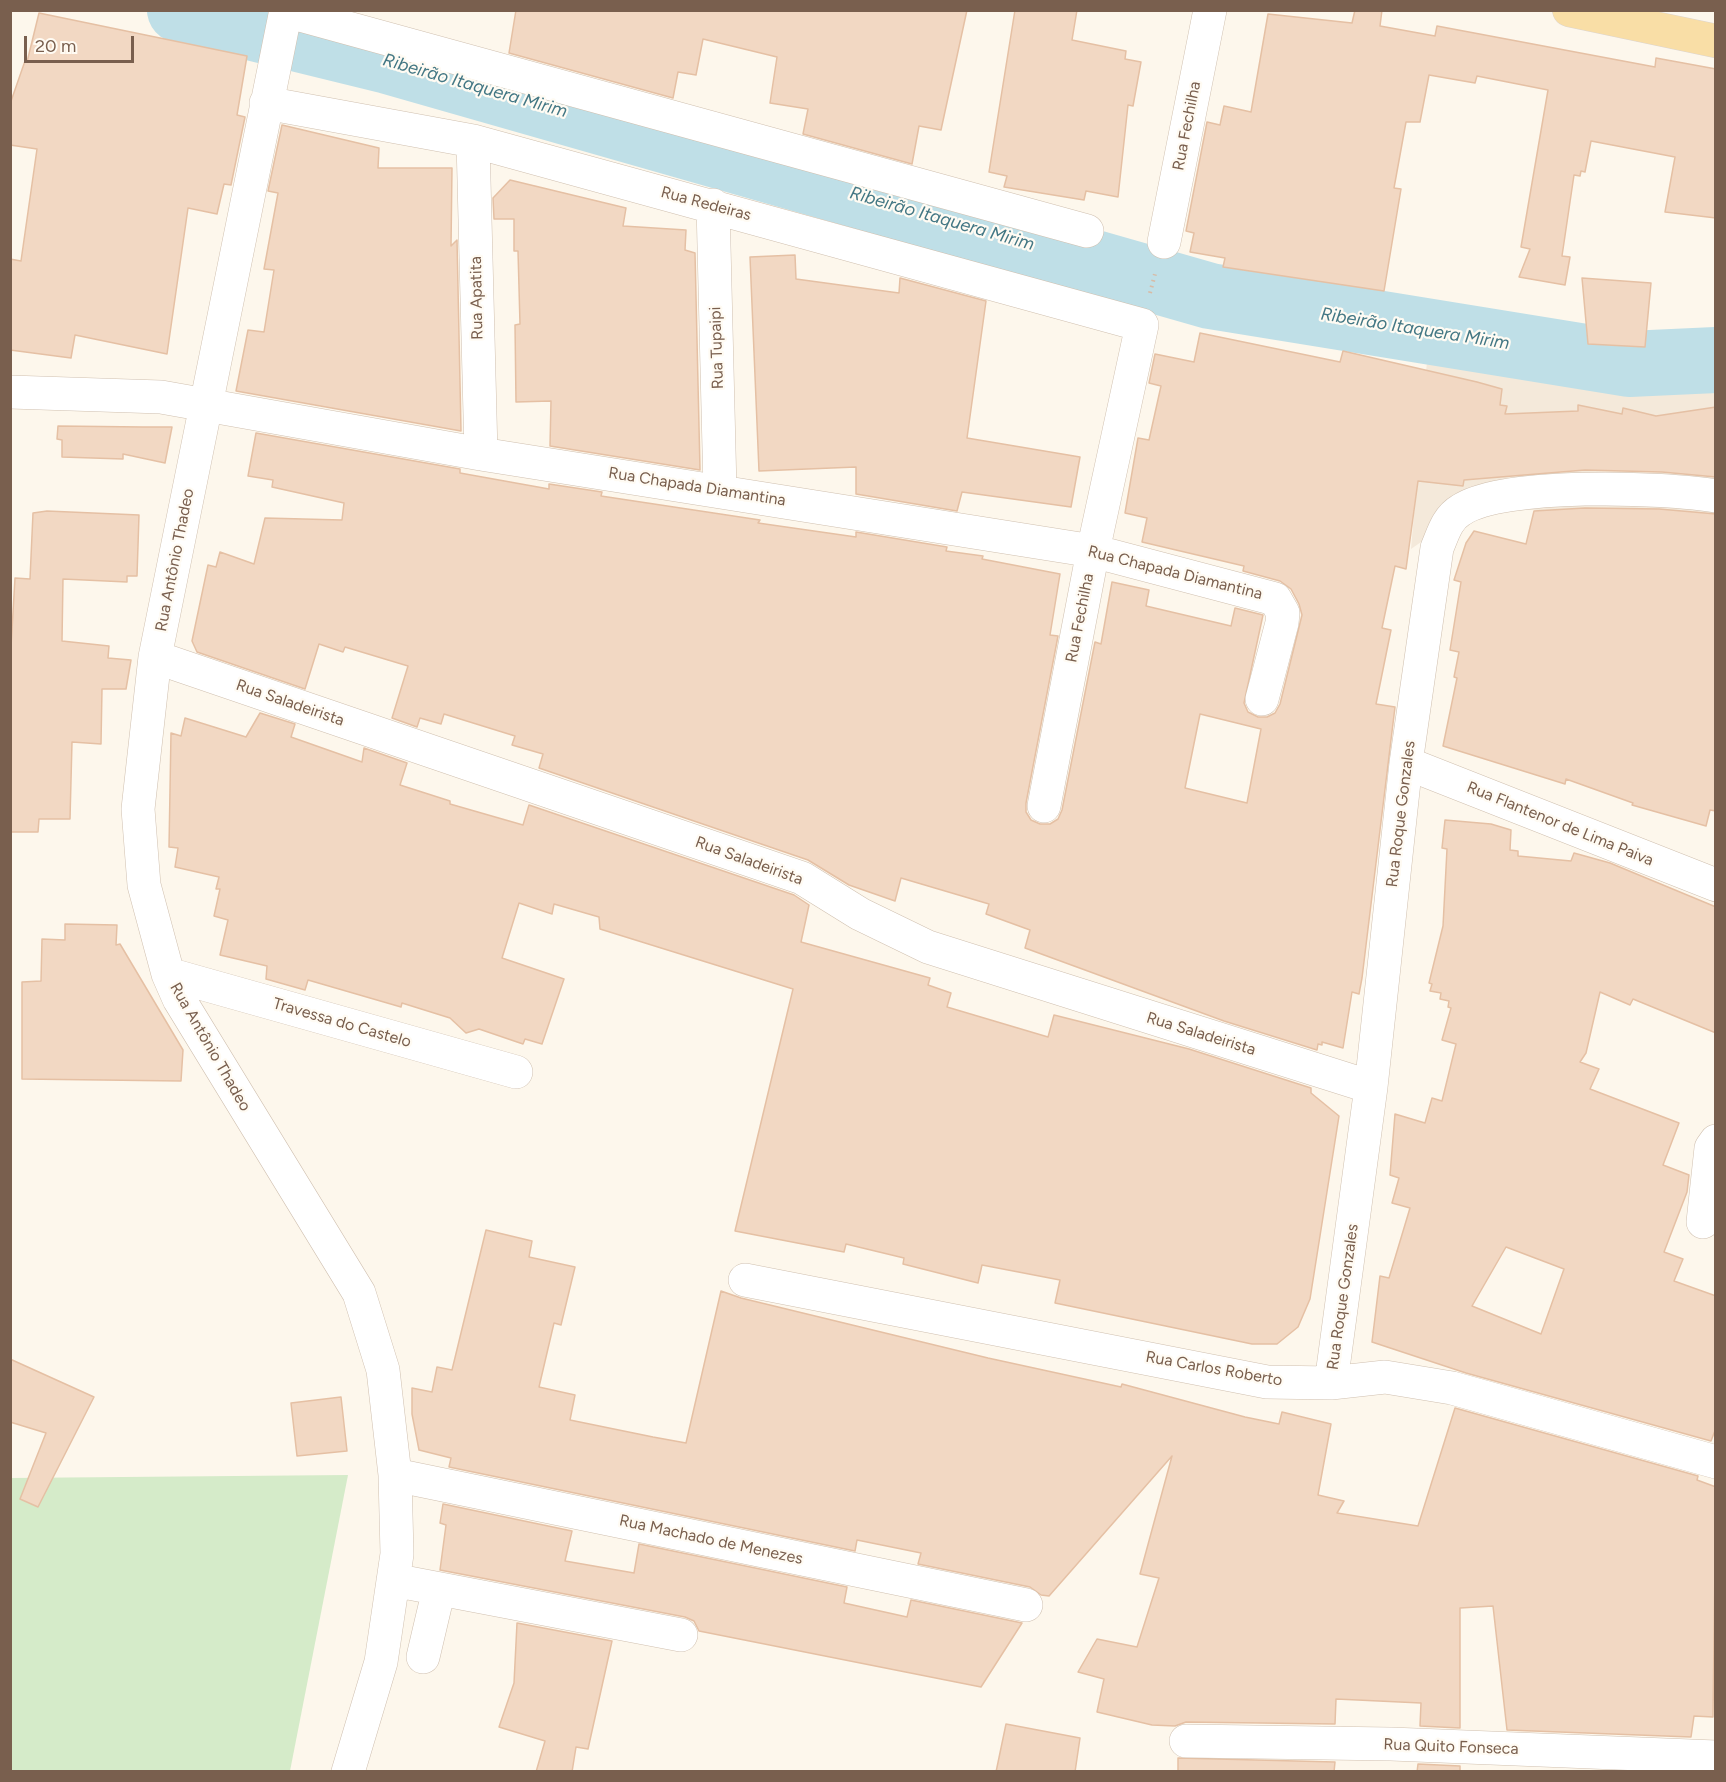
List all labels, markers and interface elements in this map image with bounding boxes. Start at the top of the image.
scale bar [27,24,136,62]
text: 20 m [35,35,76,57]
water label: Ribeirão Itaquera Mirim [380,49,570,123]
street label: Rua Fechilha [1169,80,1205,172]
water label: Ribeirão Itaquera Mirim [847,182,1037,256]
street label: Rua Redeiras [659,183,753,225]
street label: Rua Apatita [467,256,487,340]
water label: Ribeirão Itaquera Mirim [1319,303,1511,355]
street label: Rua Tupaipi [706,306,728,390]
street label: Rua Chapada Diamantina [607,464,787,510]
street label: Rua Antônio Thadeo [152,487,198,633]
street label: Rua Chapada Diamantina [1086,542,1264,604]
street label: Rua Fechilha [1062,572,1098,664]
street label: Rua Saladeirista [233,675,347,731]
street label: Rua Roque Gonzales [1382,740,1420,888]
street label: Rua Flantenor de Lima Paiva [1464,778,1656,870]
street label: Rua Saladeirista [692,833,806,889]
street label: Rua Antônio Thadeo [165,979,255,1115]
street label: Travessa do Castelo [271,994,413,1052]
street label: Rua Saladeirista [1144,1008,1258,1060]
street label: Rua Roque Gonzales [1323,1223,1363,1371]
street label: Rua Carlos Roberto [1144,1348,1284,1390]
street label: Rua Machado de Menezes [617,1511,805,1569]
street label: Rua Quito Fonseca [1383,1735,1519,1759]

